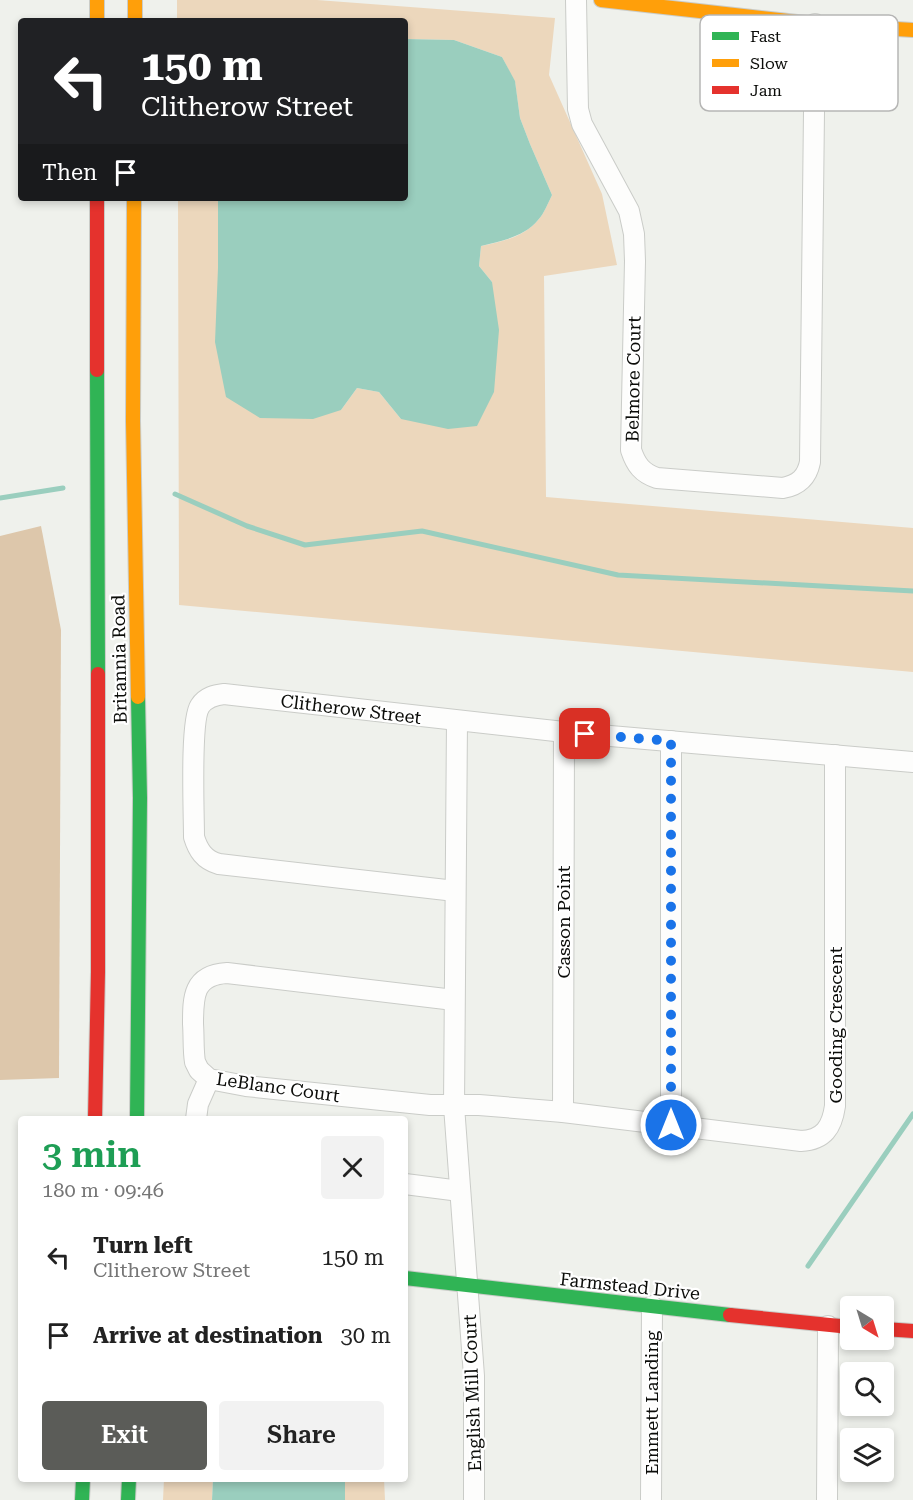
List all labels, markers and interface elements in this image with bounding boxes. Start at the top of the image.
legend [700,15,898,111]
text: Fast [750,27,781,46]
text: 150 m [141,41,263,90]
icon: left [42,42,120,120]
text: Slow [750,54,788,73]
text: Jam [750,81,782,100]
text: Clitherow Street [141,91,353,123]
icon: arrive [109,156,142,189]
text: Then [42,160,97,185]
street label: Belmore Court [621,315,645,442]
street label: Britannia Road [107,594,131,724]
street label: Clitherow Street [280,690,423,728]
pin [559,708,610,759]
icon: arrive [568,717,601,750]
street label: Casson Point [553,865,574,979]
street label: Gooding Crescent [825,946,846,1103]
street label: LeBlanc Court [215,1068,341,1106]
position arrow [639,1093,703,1157]
text: 3 min [42,1134,141,1176]
button: close [321,1136,384,1199]
text: 180 m · 09:46 [42,1178,164,1202]
text: Turn left [93,1233,193,1258]
icon: left [42,1241,75,1274]
text: 150 m [321,1245,384,1270]
text: Clitherow Street [93,1258,250,1282]
street label: Farmstead Drive [559,1268,701,1304]
north arrow [840,1296,894,1350]
map controls [840,1296,894,1482]
street label: English Mill Court [459,1314,485,1472]
icon: arrive [42,1319,75,1352]
text: Arrive at destination [93,1323,322,1348]
text: 30 m [340,1323,391,1348]
street label: Emmett Landing [641,1330,662,1475]
button: search [840,1362,894,1416]
button: Exit [42,1401,207,1470]
button: Share [219,1401,384,1470]
button: layers [840,1428,894,1482]

